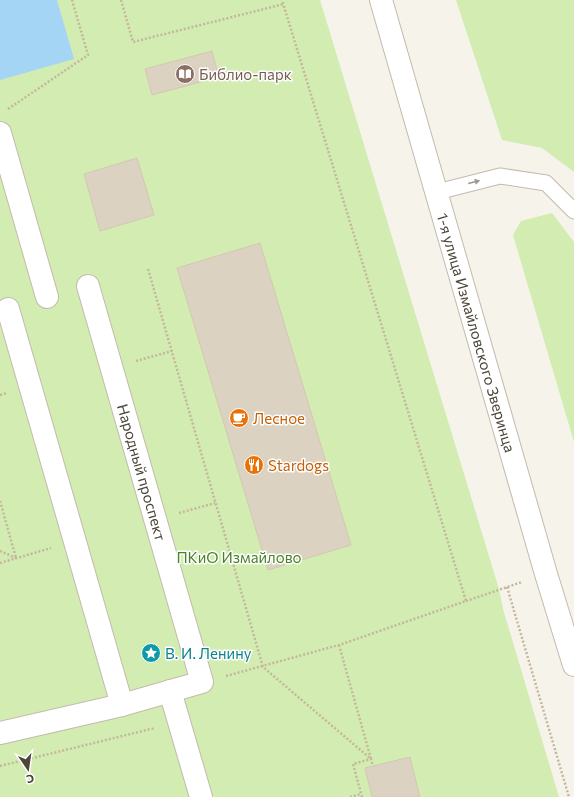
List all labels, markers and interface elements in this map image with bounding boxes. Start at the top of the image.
library icon: Библио-парк [174,63,196,85]
place label: Библио-парк [199,65,292,83]
one-way arrow [469,179,481,185]
street label: 1-я улица Измайловского Зверинца [434,211,520,454]
street label: Народный проспект [114,401,170,543]
cafe icon: Лесное [228,407,250,429]
place label: Лесное [253,409,305,427]
restaurant icon: Stardogs [243,454,265,476]
place label: Stardogs [268,456,329,474]
park label: ПКиО Измайлово [176,548,302,566]
place icon: В. И. Ленину [140,642,162,664]
place label: В. И. Ленину [165,644,252,662]
north arrow [8,749,48,789]
text: С [25,772,35,787]

